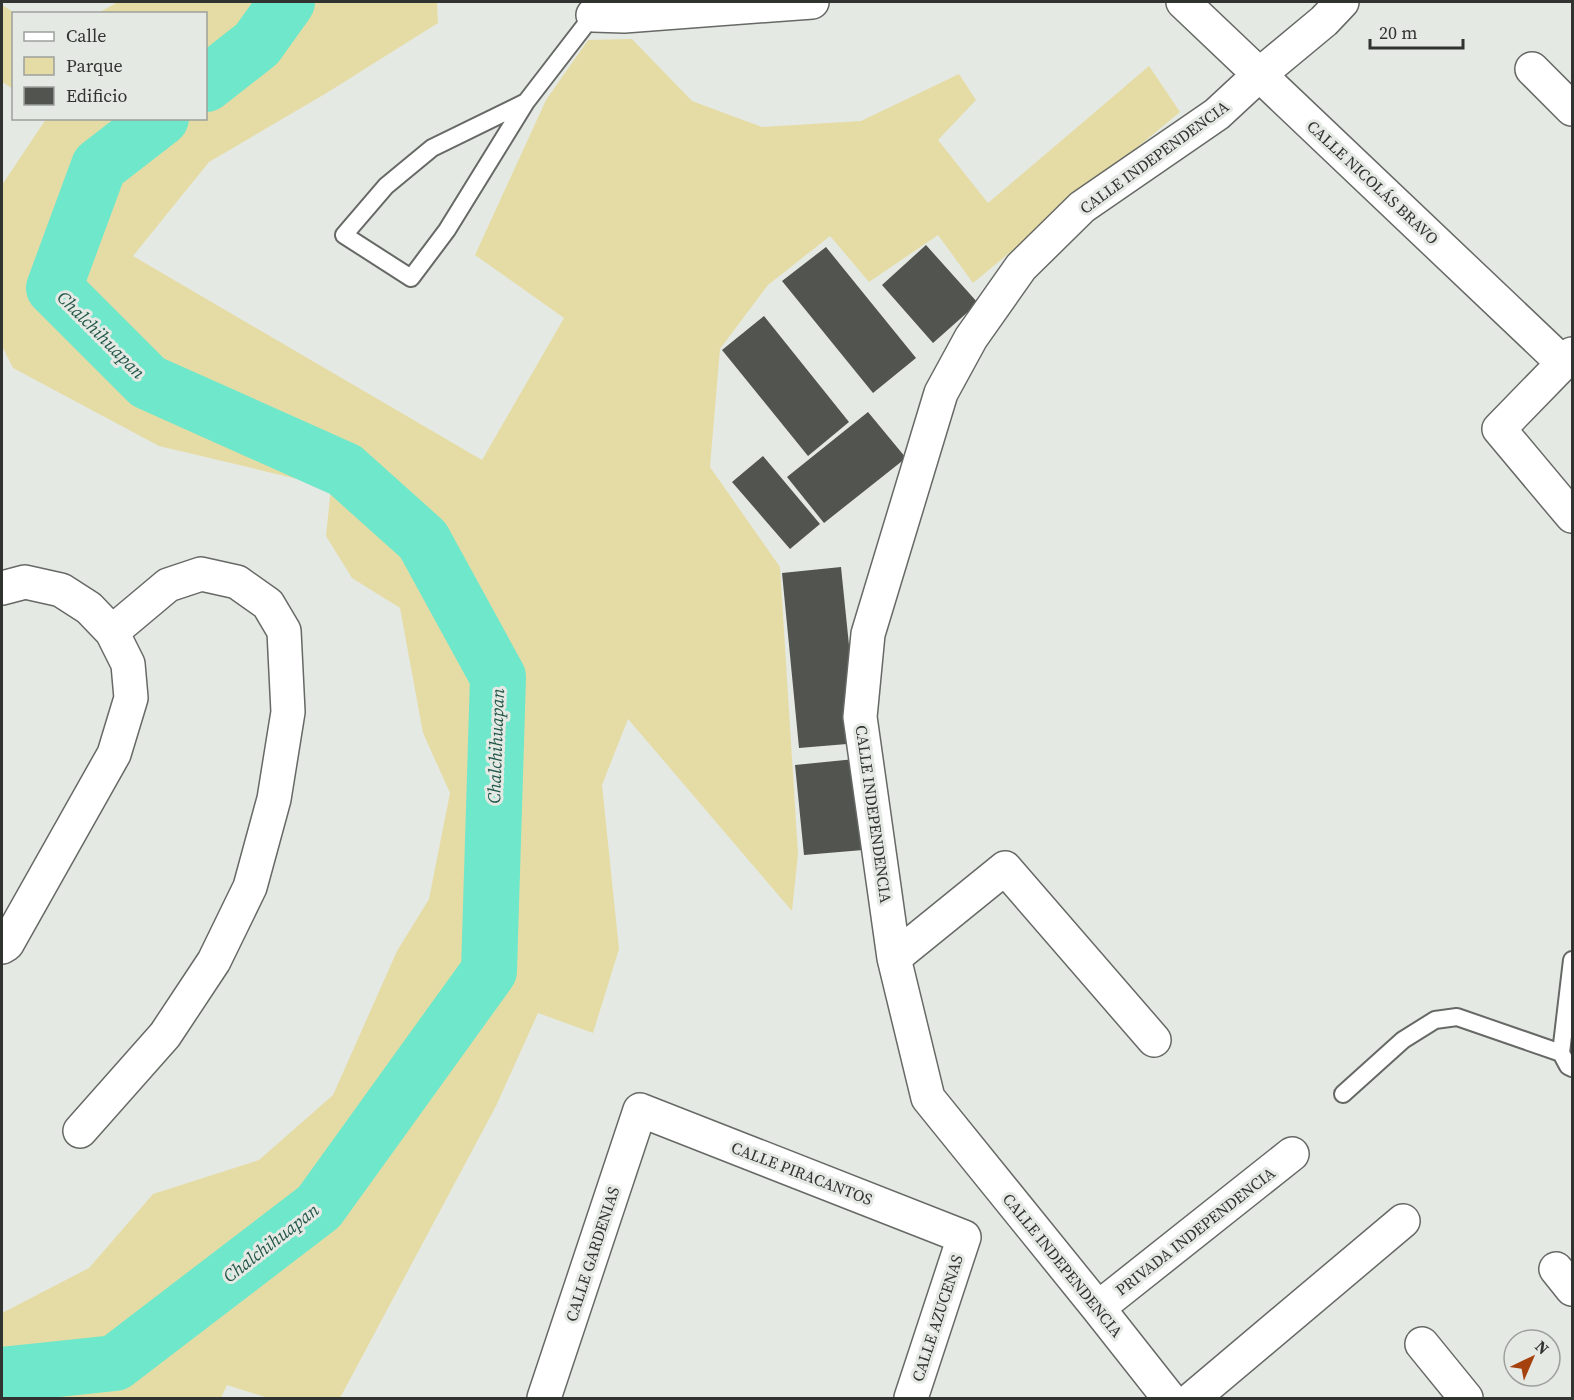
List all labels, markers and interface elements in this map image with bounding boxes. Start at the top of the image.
legend [12,12,207,120]
scale bar [1370,12,1463,50]
text: 20 m [1379,20,1417,45]
text: Calle [66,23,106,48]
text: Parque [66,53,123,78]
text: Edificio [66,83,127,108]
street label: CALLE INDEPENDENCIA [1075,95,1233,219]
street label: CALLE NICOLÁS BRAVO [1302,115,1444,249]
water label: Chalchihuapan [52,285,151,384]
water label: Chalchihuapan [481,688,510,804]
street label: CALLE INDEPENDENCIA [851,724,897,905]
street label: CALLE PIRACANTOS [728,1136,876,1210]
street label: PRIVADA INDEPENDENCIA [1111,1161,1280,1300]
street label: CALLE GARDENIAS [560,1184,624,1324]
street label: CALLE INDEPENDENCIA [998,1188,1128,1342]
water label: Chalchihuapan [218,1197,324,1288]
street label: CALLE AZUCENAS [906,1252,968,1384]
north arrow [1502,1328,1562,1388]
text: N [1531,1335,1555,1359]

